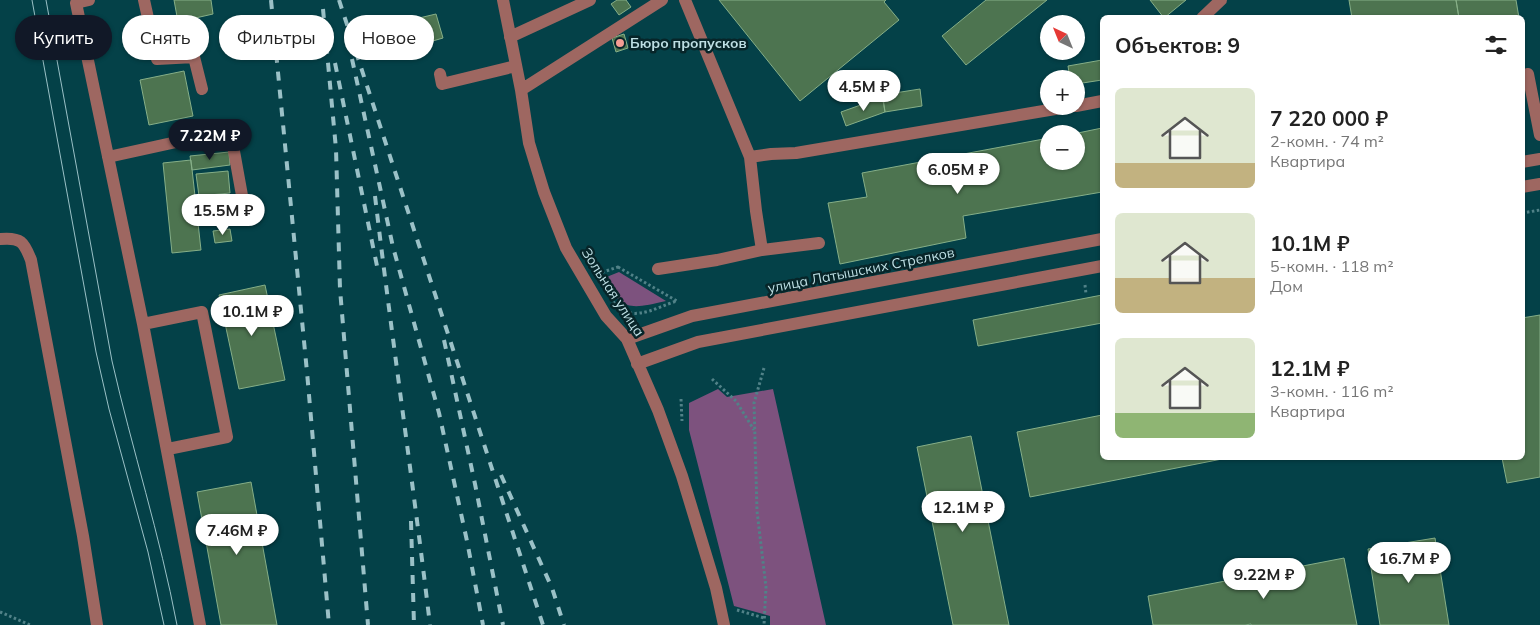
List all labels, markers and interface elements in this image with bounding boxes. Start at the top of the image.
chip: Купить [15,15,112,60]
chip: Снять [122,15,209,60]
chip: Фильтры [219,15,334,60]
chip: Новое [344,15,434,60]
north arrow [1040,15,1085,60]
map controls [1040,15,1085,170]
icon: filters [1482,31,1510,59]
text: Объектов: 9 [1115,32,1240,58]
place label: Бюро пропусков [630,34,747,52]
marker: Бюро пропусков [614,37,626,49]
pin: 4.5M ₽ [823,70,905,112]
button: + [1040,70,1085,115]
text: 4.5M ₽ [838,76,890,96]
text: 7 220 000 ₽ [1270,105,1388,131]
icon: home [1155,108,1215,168]
pin: 7.22M ₽ [164,119,256,161]
text: 7.22M ₽ [180,125,240,145]
button: − [1040,125,1085,170]
text: 2-комн. · 74 m² [1270,131,1384,151]
text: Квартира [1270,151,1345,171]
pin: 6.05M ₽ [912,152,1004,195]
text: 6.05M ₽ [928,159,988,179]
pin: 15.5M ₽ [177,194,269,236]
text: 15.5M ₽ [193,200,253,220]
text: 10.1M ₽ [1270,230,1350,256]
icon: home [1155,233,1215,293]
street label: улица Латышских Стрелков [766,243,956,297]
street label: Зольная улица [578,244,648,340]
text: 5-комн. · 118 m² [1270,256,1394,276]
text: Дом [1270,276,1303,296]
pin: 10.1M ₽ [206,294,298,337]
text: 10.1M ₽ [222,301,282,321]
text: 12.1M ₽ [1270,355,1350,381]
icon: home [1155,358,1215,418]
text: 3-комн. · 116 m² [1270,381,1394,401]
text: Квартира [1270,401,1345,421]
pin: 12.1M ₽ [917,490,1009,533]
text: 12.1M ₽ [933,497,993,517]
pin: 7.46M ₽ [191,514,283,556]
text: 7.46M ₽ [207,520,267,540]
pin: 16.7M ₽ [1363,542,1455,584]
text: 16.7M ₽ [1379,548,1439,568]
pin: 9.22M ₽ [1218,558,1310,600]
text: 9.22M ₽ [1234,564,1294,584]

